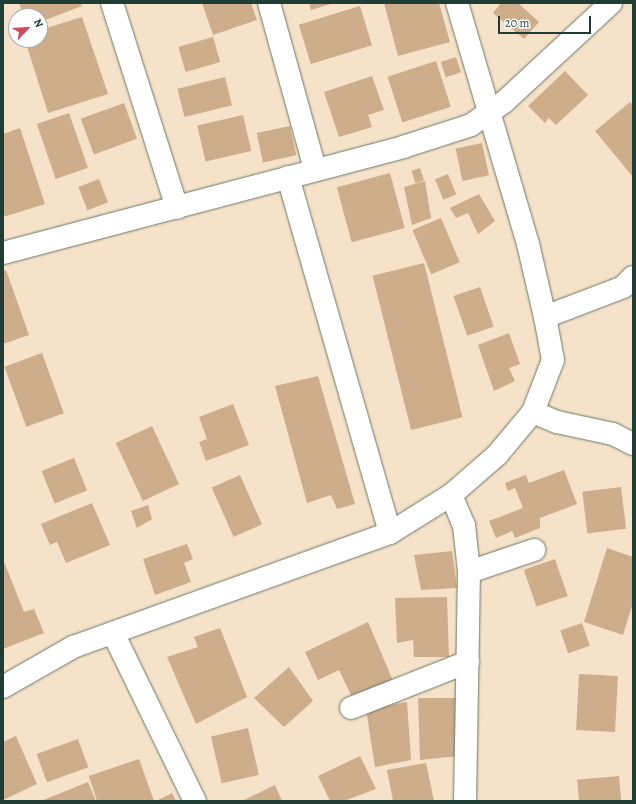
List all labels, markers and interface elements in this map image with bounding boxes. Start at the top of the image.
north arrow [8,8,48,48]
scale bar [500,8,593,34]
text: 20 m [505,15,529,31]
text: N [30,16,47,30]

